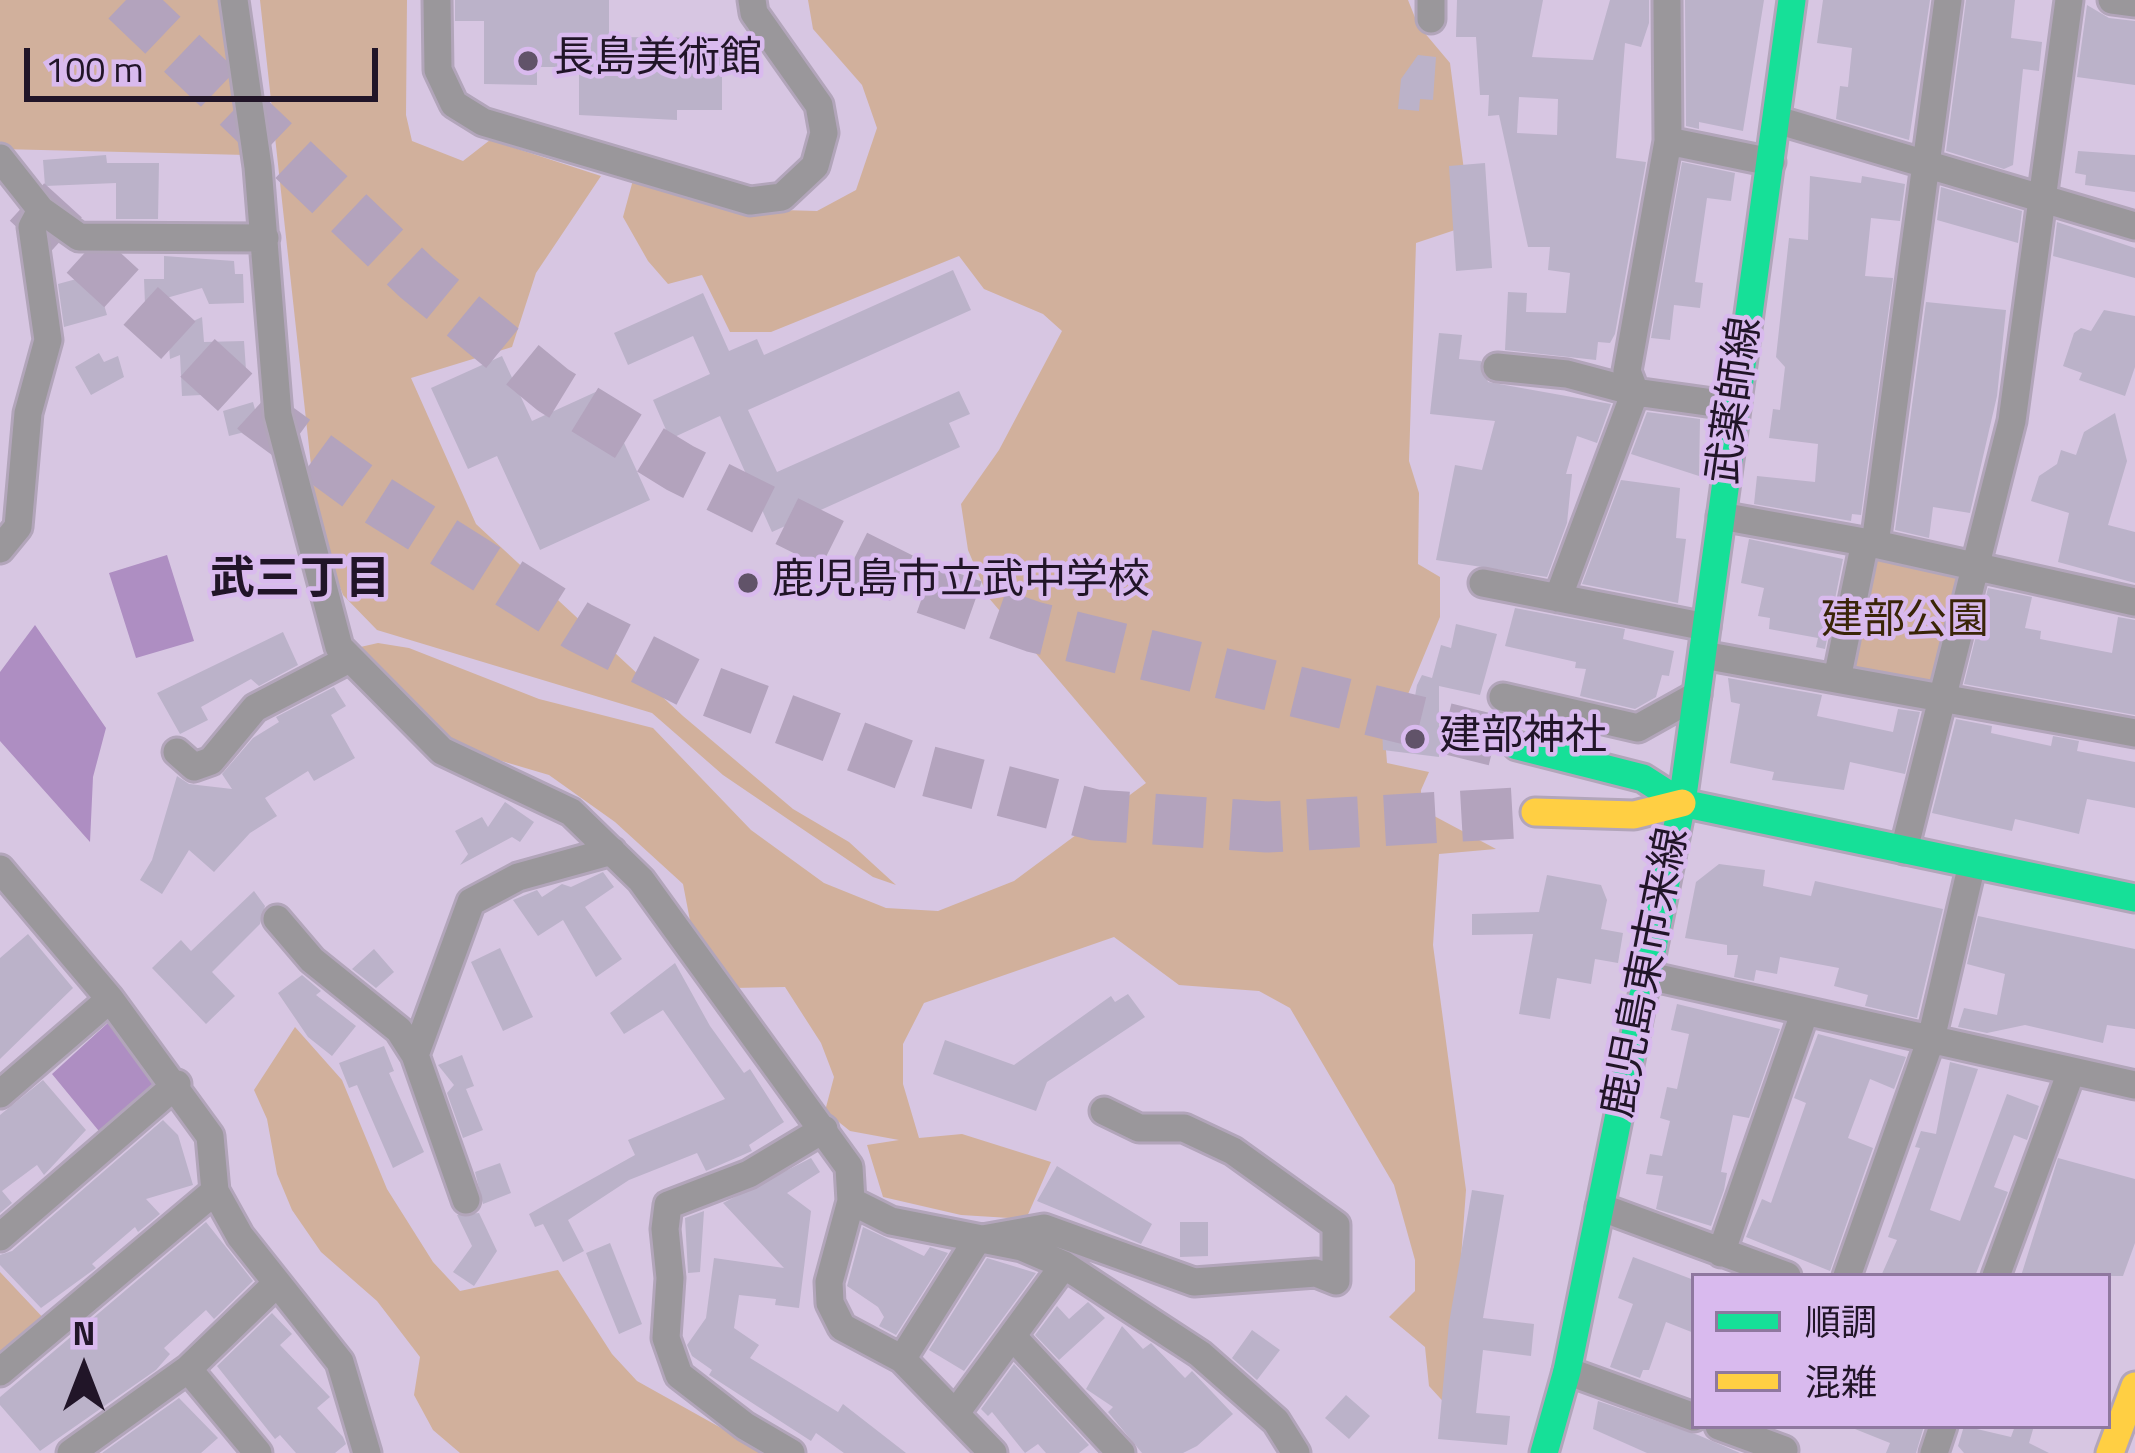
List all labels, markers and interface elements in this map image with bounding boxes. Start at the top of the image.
scale bar [30,24,384,98]
place label: 長島美術館 [552,36,762,86]
text: 100 m [45,41,144,96]
marker: 長島美術館 [515,48,541,74]
street label: 武薬師線 [1700,314,1774,488]
district label: 武三丁目 [210,555,390,609]
place label: 鹿児島市立武中学校 [772,558,1150,608]
marker: 鹿児島市立武中学校 [735,570,761,596]
park label: 建部公園 [1821,598,1989,648]
place label: 建部神社 [1439,714,1607,764]
marker: 建部神社 [1402,726,1428,752]
street label: 鹿児島東市来線 [1595,824,1701,1122]
legend [1691,1273,2111,1429]
text: 順調 [1805,1294,1877,1349]
text: N [73,1308,95,1358]
north arrow [24,1309,144,1429]
text: 混雑 [1805,1354,1877,1409]

